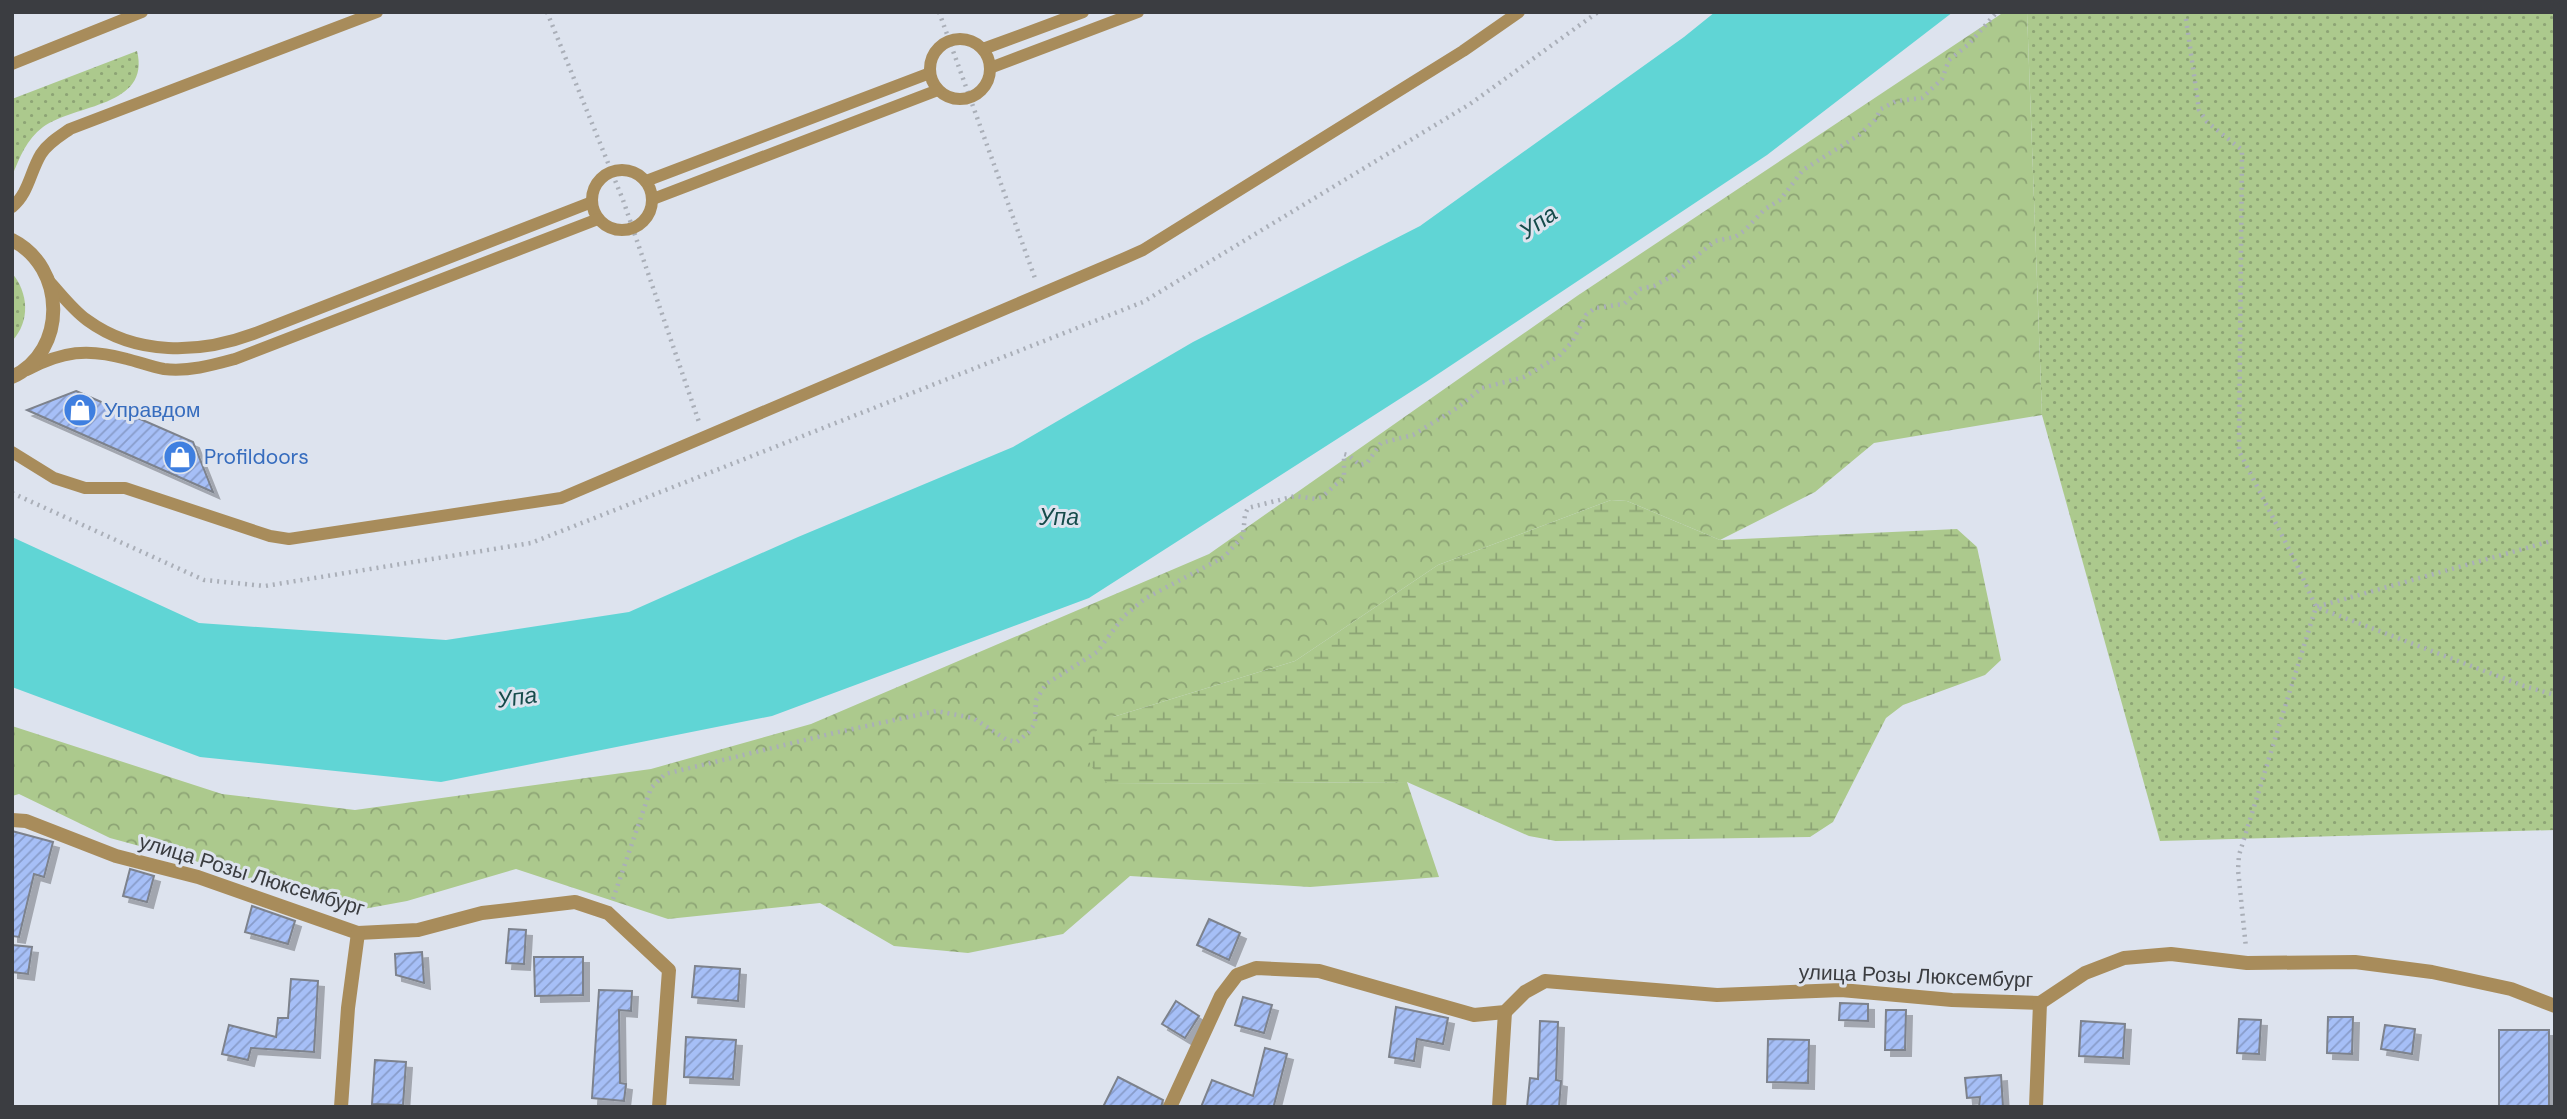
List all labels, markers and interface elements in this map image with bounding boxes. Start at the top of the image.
water label: Упа [1512,198,1563,246]
shop icon: Управдом [61,391,99,429]
place label: Управдом [104,396,200,424]
shop icon: Profildoors [161,438,199,476]
place label: Profildoors [204,443,309,471]
water label: Упа [1038,502,1079,532]
water label: Упа [494,679,539,715]
street label: улица Розы Люксембург [136,827,369,923]
street label: улица Розы Люксембург [1798,958,2034,994]

